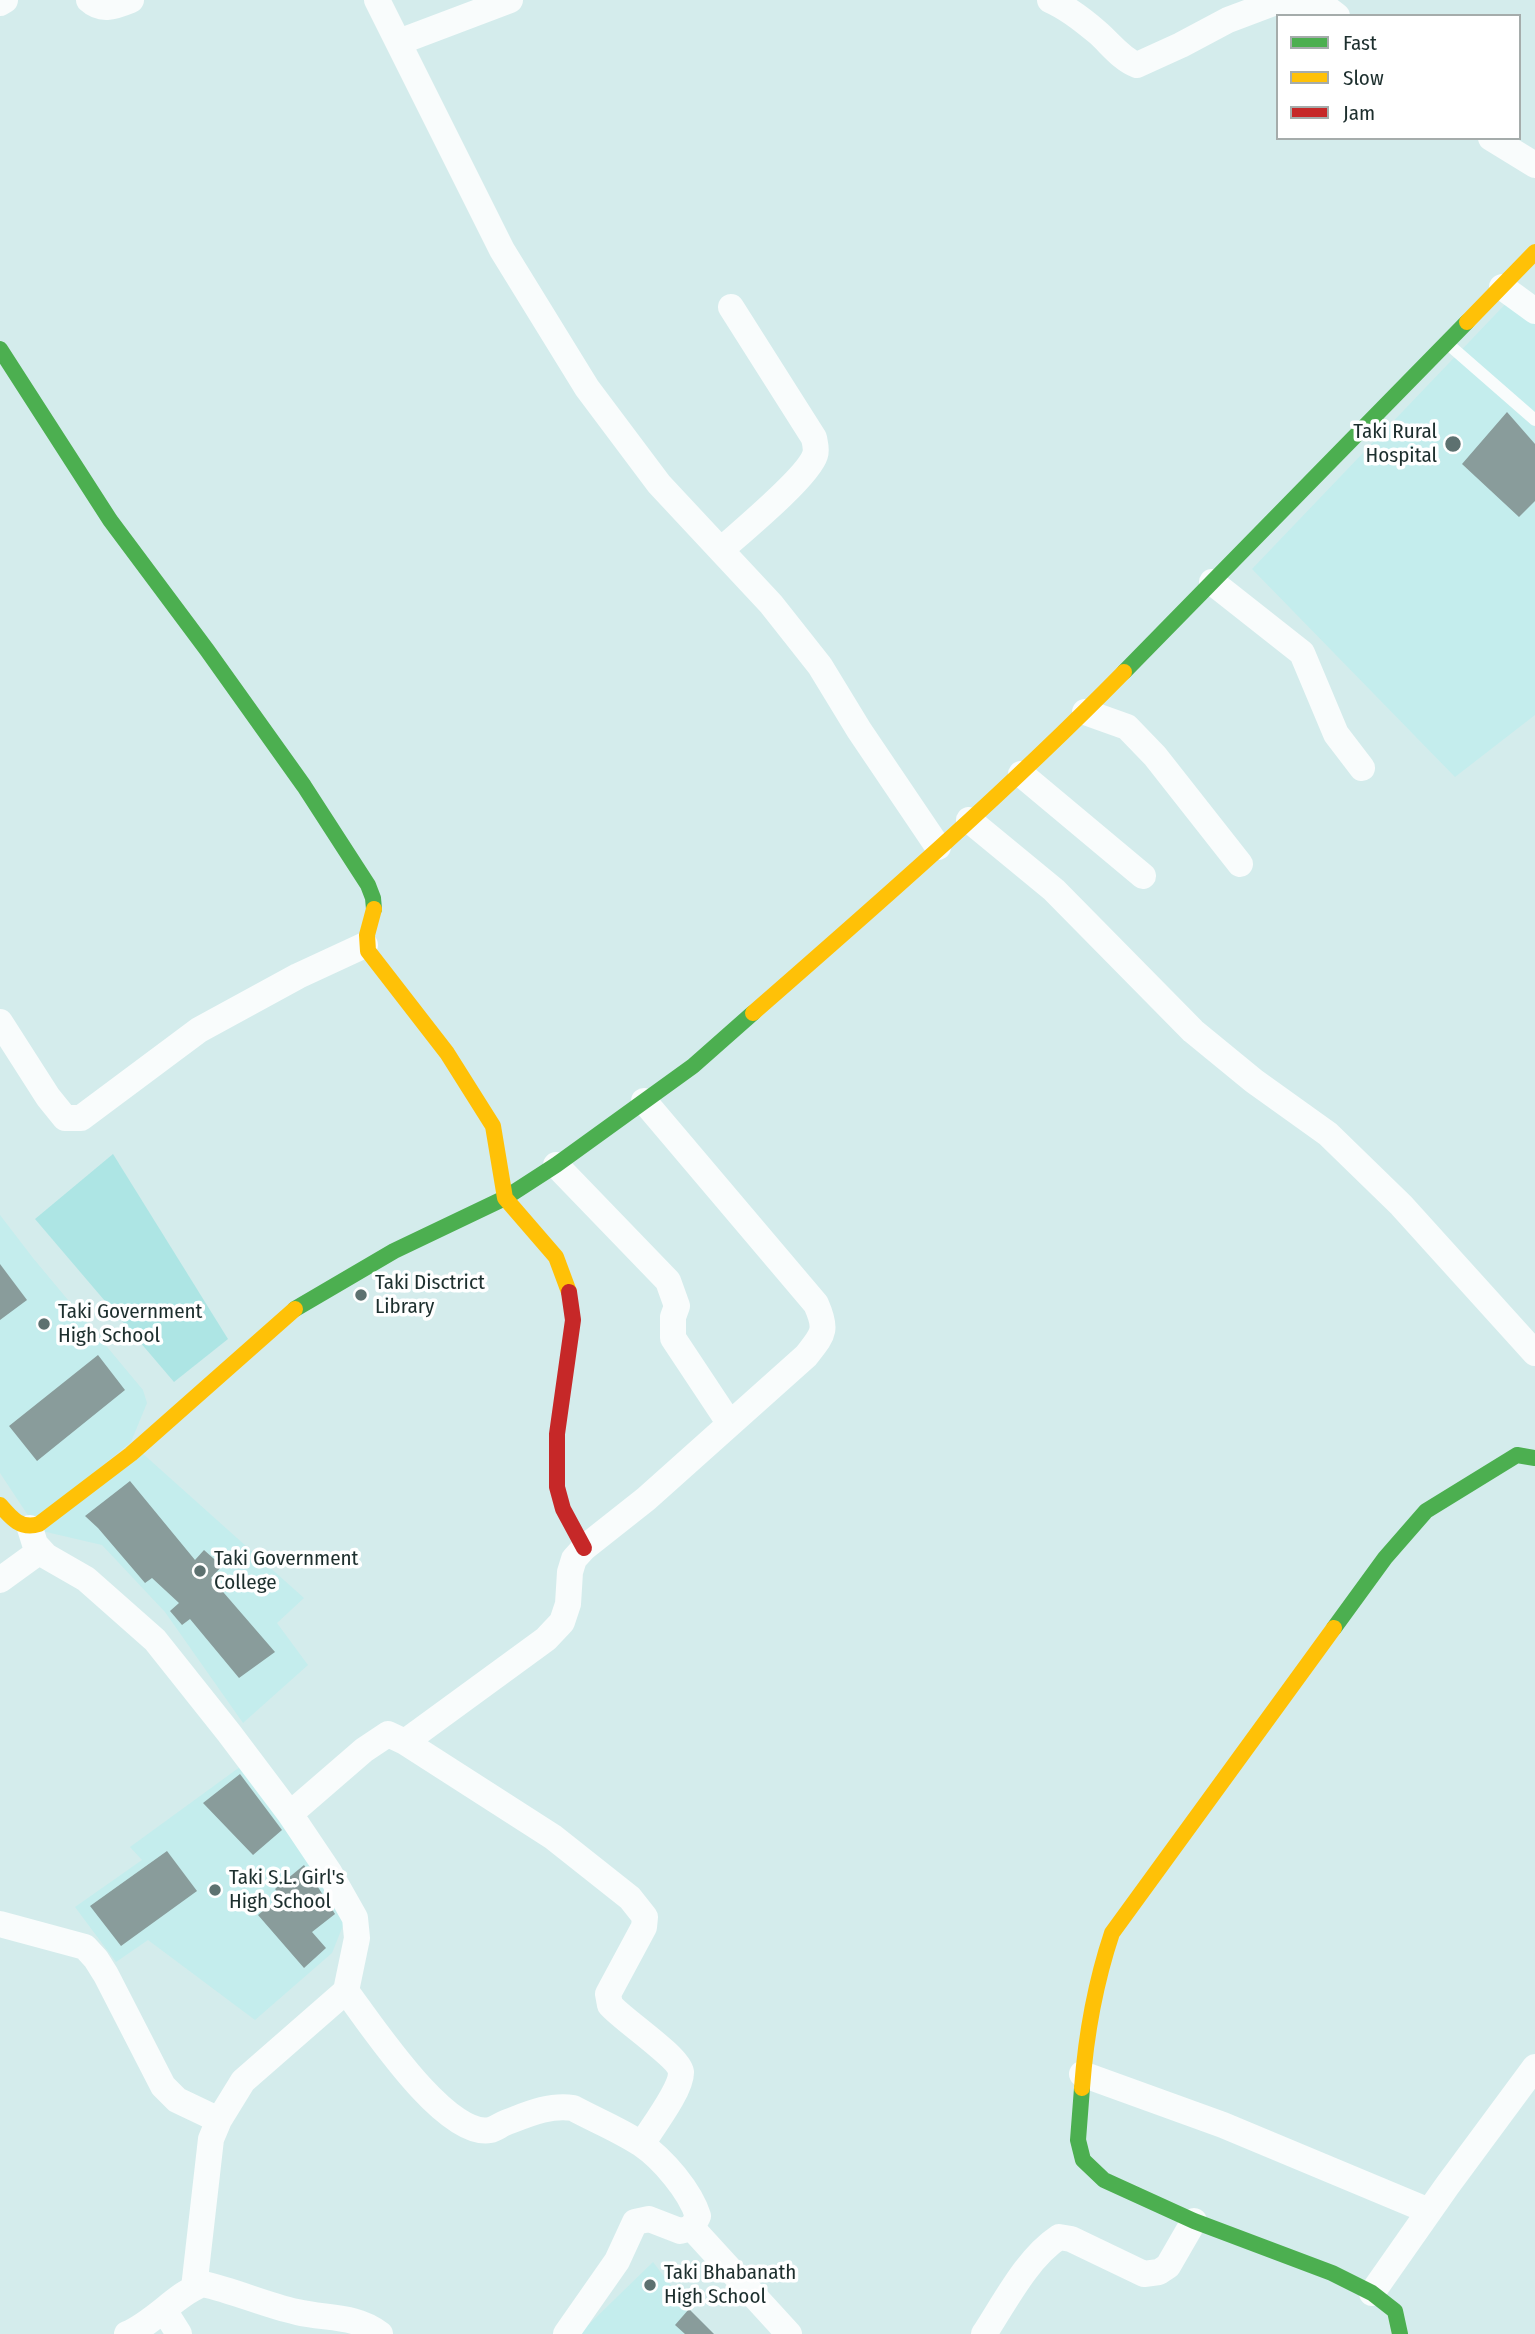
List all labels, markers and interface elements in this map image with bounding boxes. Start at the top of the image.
legend [1276,14,1521,140]
text: Fast [1343,30,1377,56]
text: Slow [1343,65,1384,91]
text: Jam [1343,100,1375,126]
place label: Taki Rural Hospital [1353,419,1437,469]
marker: Taki Rural Hospital [1443,434,1463,454]
place label: Taki Disctrict Library [375,1270,485,1320]
marker: Taki Disctrict Library [353,1287,369,1303]
place label: Taki Government High School [58,1299,202,1349]
marker: Taki Government High School [36,1316,52,1332]
place label: Taki Government College [214,1546,358,1596]
marker: Taki Government College [192,1563,208,1579]
place label: Taki S.L. Girl's High School [229,1865,344,1915]
marker: Taki S.L. Girl's High School [207,1882,223,1898]
place label: Taki Bhabanath High School [664,2260,796,2310]
marker: Taki Bhabanath High School [642,2277,658,2293]

